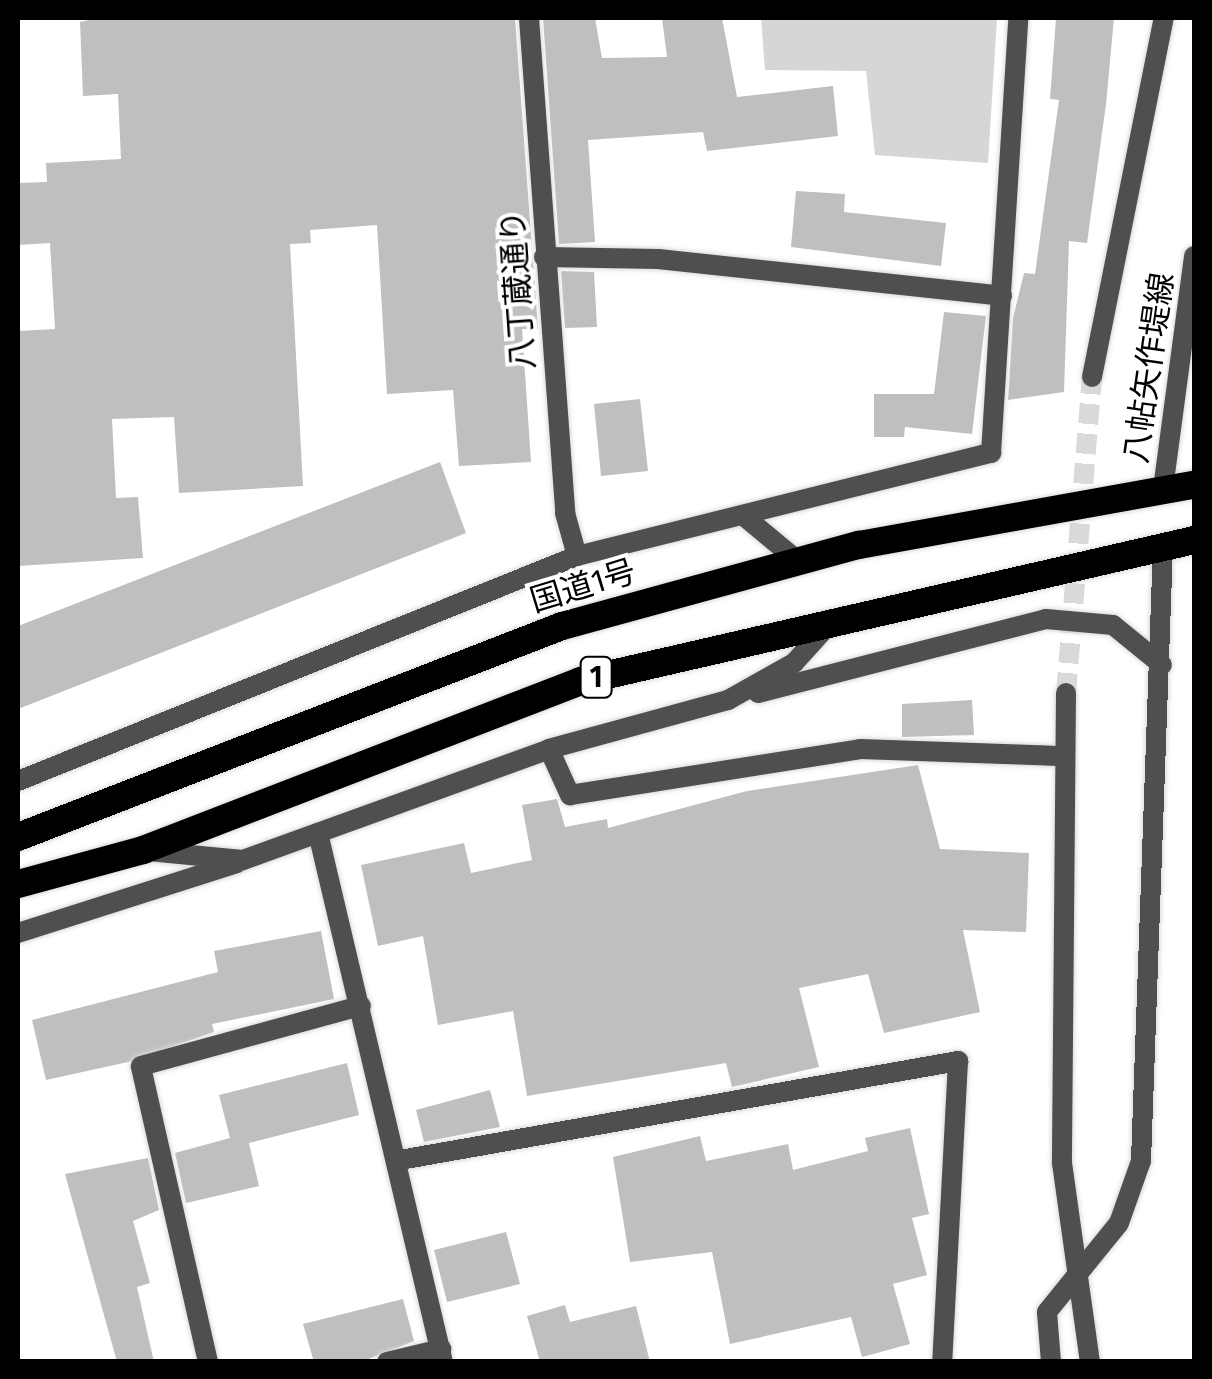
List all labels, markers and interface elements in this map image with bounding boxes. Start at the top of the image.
street label: 八丁蔵通り [493,209,543,371]
street label: 八帖矢作堤線 [1117,270,1181,466]
street label: 国道1号 [526,552,640,620]
road number: 1 [578,652,614,702]

